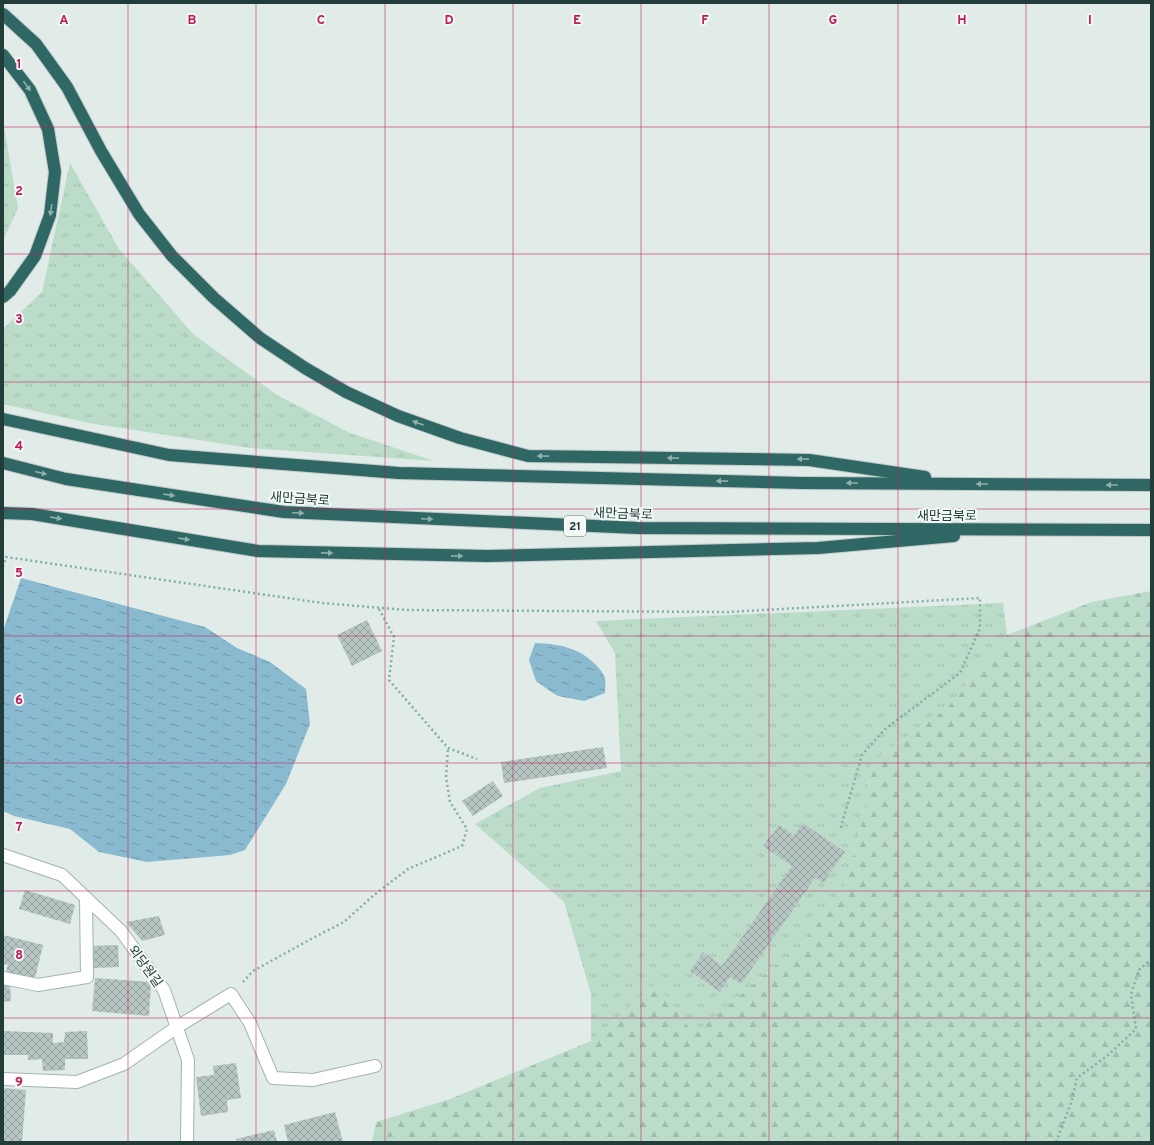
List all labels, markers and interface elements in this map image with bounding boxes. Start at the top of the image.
text: A [59,13,69,29]
text: B [188,13,197,29]
text: C [317,13,325,29]
text: D [444,13,454,29]
text: E [573,13,581,29]
text: F [701,13,709,29]
text: G [829,13,838,29]
text: H [957,13,967,29]
text: I [1088,13,1092,29]
text: 1 [16,57,22,73]
one-way arrow [23,80,31,91]
text: 2 [15,184,23,200]
one-way arrow [48,204,54,216]
text: 3 [15,312,23,328]
one-way arrow [411,420,423,426]
text: 4 [15,439,23,455]
one-way arrow [536,453,549,459]
one-way arrow [666,455,679,461]
one-way arrow [797,456,809,463]
one-way arrow [35,470,47,476]
one-way arrow [715,478,728,484]
one-way arrow [845,480,858,486]
one-way arrow [975,481,988,487]
one-way arrow [1106,481,1118,488]
street label: 새만금북로 [269,490,330,510]
one-way arrow [163,492,175,498]
street label: 새만금북로 [593,506,653,524]
street label: 새만금북로 [917,509,977,525]
one-way arrow [292,510,305,516]
one-way arrow [50,515,62,521]
one-way arrow [421,515,433,522]
road number: 21 [564,516,586,536]
one-way arrow [178,536,190,542]
one-way arrow [321,550,334,556]
one-way arrow [451,552,463,559]
text: 5 [15,566,23,582]
text: 6 [15,693,23,709]
text: 7 [16,820,23,836]
street label: 외당원길 [124,943,165,991]
text: 8 [15,948,23,964]
text: 9 [15,1075,23,1091]

